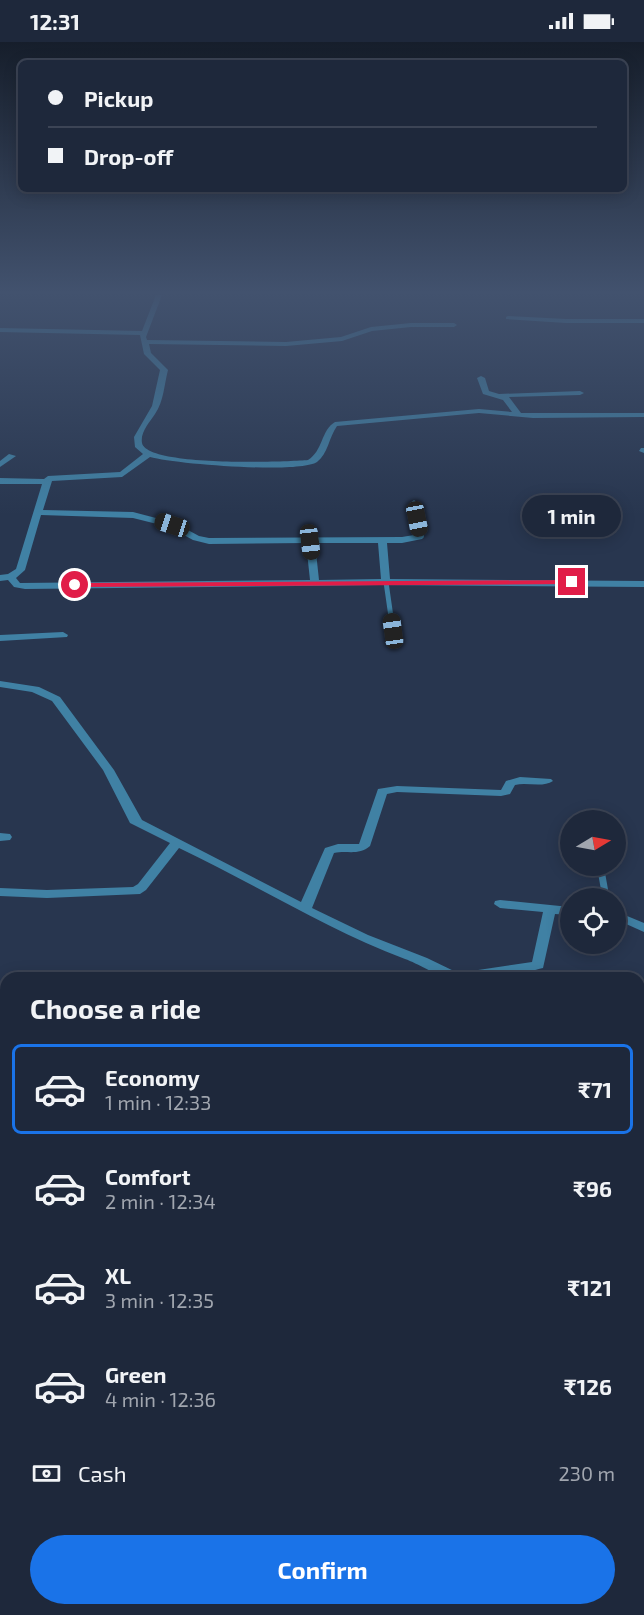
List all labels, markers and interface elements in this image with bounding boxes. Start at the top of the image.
text: 12:31 [30,8,80,34]
text: Pickup [84,85,153,111]
text: Drop-off [84,143,173,169]
callout: 1 min [522,495,622,537]
car [405,500,429,538]
text: 1 min [547,504,596,528]
car [152,511,192,539]
car [299,523,321,561]
route end [558,568,585,595]
route start [61,571,88,598]
car [382,612,404,650]
north arrow [560,810,626,876]
map controls [560,810,626,954]
button: locate [560,888,626,954]
text: Choose a ride [30,992,201,1024]
icon: car [33,1062,87,1116]
text: Economy [105,1064,200,1090]
text: ₹71 [578,1076,612,1102]
text: 1 min · 12:33 [105,1090,211,1114]
icon: car [33,1161,87,1215]
text: Comfort [105,1163,190,1189]
text: ₹96 [573,1175,612,1201]
text: 2 min · 12:34 [105,1189,216,1213]
icon: car [33,1260,87,1314]
text: XL [105,1262,131,1288]
text: ₹121 [567,1274,612,1300]
text: 3 min · 12:35 [105,1288,214,1312]
icon: car [33,1359,87,1413]
text: Green [105,1361,167,1387]
text: ₹126 [564,1373,612,1399]
text: 4 min · 12:36 [105,1387,216,1411]
icon: cash [30,1457,63,1490]
text: Cash [78,1460,127,1486]
text: 230 m [559,1461,615,1485]
button: Confirm [30,1535,615,1604]

